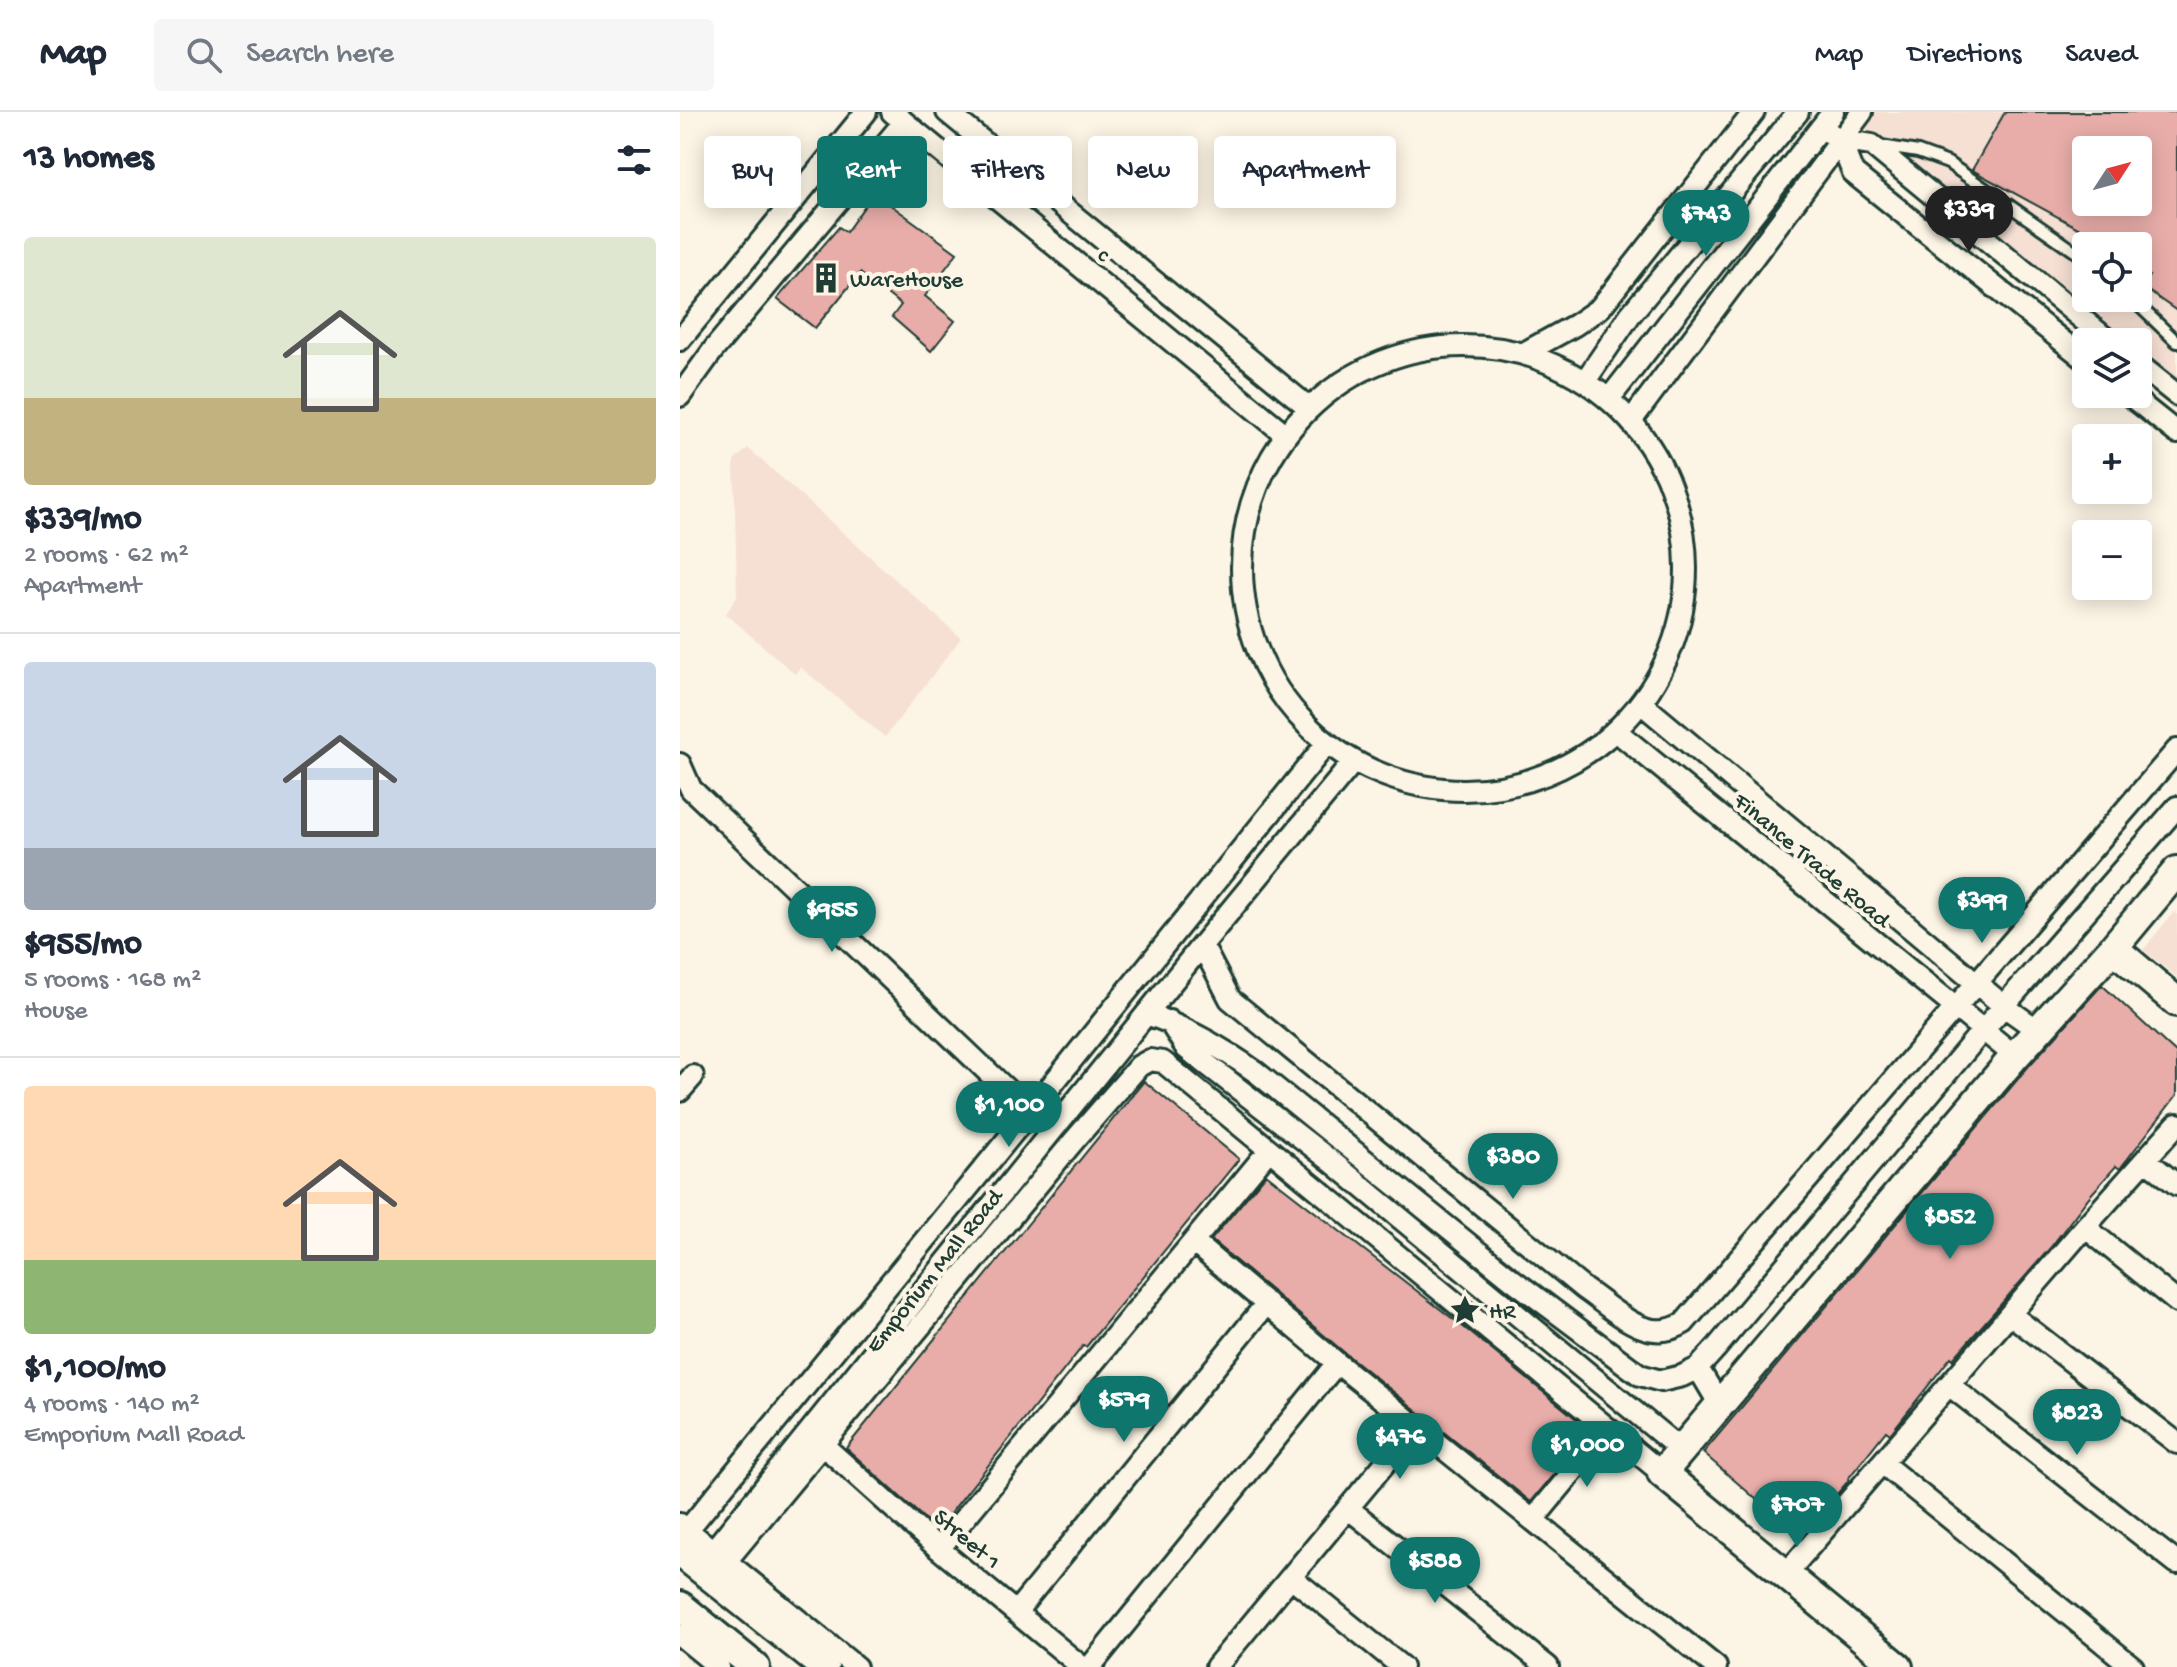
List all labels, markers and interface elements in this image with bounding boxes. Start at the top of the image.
search box [154,19,714,91]
text: Map [40,33,106,77]
icon: search [182,33,226,77]
text: Search here [246,38,394,73]
text: Map [1815,39,1863,72]
text: Directions [1907,39,2021,72]
text: Saved [2065,39,2137,72]
chip: Buy [704,136,801,208]
chip: Rent [817,136,927,208]
chip: Filters [943,136,1072,208]
chip: New [1088,136,1198,208]
chip: Apartment [1214,136,1396,208]
north arrow [2072,136,2152,216]
map controls [2072,136,2152,600]
icon: filters [612,138,656,182]
text: 13 homes [24,140,154,180]
pin: $339 [1922,186,2016,254]
pin: $743 [1659,190,1753,258]
text: $339 [1943,196,1995,227]
text: $743 [1681,200,1732,231]
button: locate [2072,232,2152,312]
street label: c [1091,242,1116,270]
building icon: WareHouse [809,261,843,295]
place label: WareHouse [850,267,964,296]
icon: home [268,289,412,433]
button: layers [2072,328,2152,408]
button: + [2072,424,2152,504]
text: $339/mo [24,501,142,541]
button: − [2072,520,2152,600]
text: 2 rooms · 62 m² [24,541,188,572]
text: Apartment [24,572,141,603]
icon: home [268,714,412,858]
street label: Finance Trade Road [1726,787,1896,937]
pin: $399 [1935,877,2029,945]
pin: $955 [785,886,879,954]
text: $399 [1956,887,2008,918]
text: $955 [806,896,858,927]
text: $955/mo [24,926,142,966]
text: 5 rooms · 168 m² [24,966,201,997]
text: House [24,997,88,1028]
pin: $1,100 [944,1081,1074,1149]
text: $1,100 [974,1091,1044,1122]
pin: $380 [1466,1133,1560,1201]
icon: home [268,1138,412,1282]
text: $380 [1486,1143,1540,1174]
street label: Emporium Mall Road [861,1183,1012,1360]
pin: $852 [1903,1193,1997,1261]
text: $852 [1924,1203,1976,1234]
place icon: HR [1448,1293,1482,1327]
place label: HR [1489,1299,1517,1328]
text: $1,100/mo [24,1350,166,1390]
pin: $579 [1077,1376,1171,1444]
text: $579 [1098,1386,1150,1417]
pin: $823 [2030,1389,2124,1457]
text: 4 rooms · 140 m² [24,1390,200,1421]
text: $823 [2051,1399,2103,1430]
pin: $476 [1353,1413,1447,1481]
text: Emporium Mall Road [24,1421,243,1452]
pin: $1,000 [1522,1421,1652,1489]
text: $476 [1375,1423,1425,1454]
text: $1,000 [1550,1431,1624,1462]
pin: $707 [1750,1481,1844,1549]
text: $707 [1770,1491,1824,1522]
street label: Street 1 [926,1504,1005,1577]
pin: $588 [1388,1537,1482,1605]
text: $588 [1408,1547,1462,1578]

